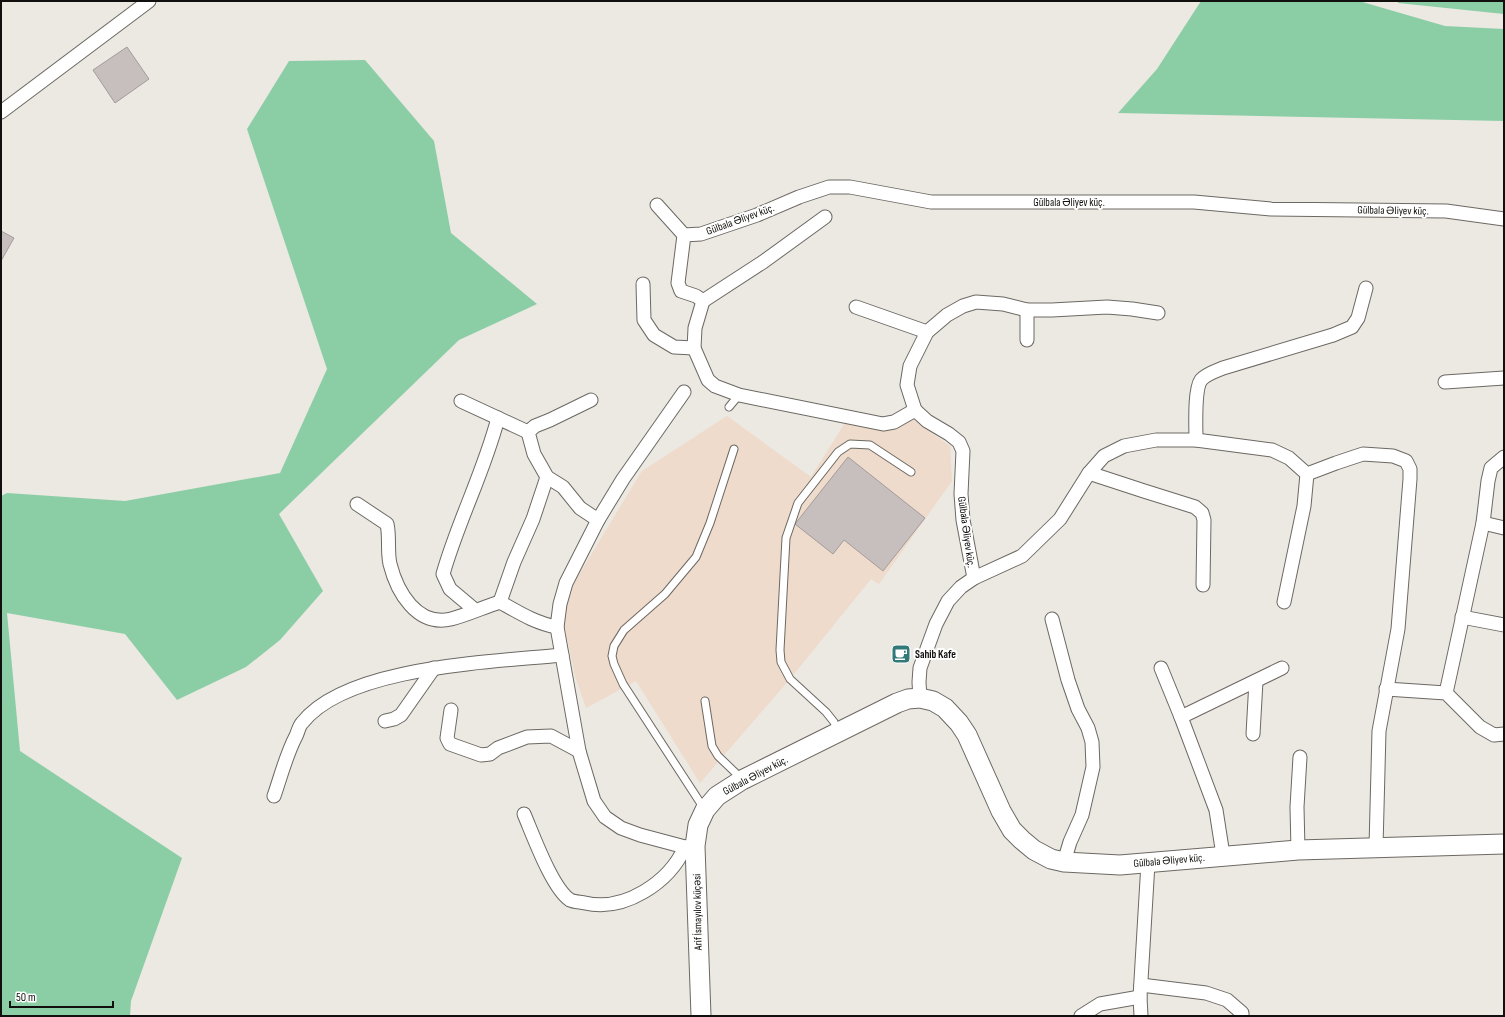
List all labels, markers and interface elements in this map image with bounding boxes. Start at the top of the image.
street label: Gülbala Əliyev küç. [1033,196,1105,209]
street label: Gülbala Əliyev küç. [704,201,776,238]
street label: Gülbala Əliyev küç. [1357,203,1429,218]
street label: Gülbala Əliyev küç. [955,496,978,568]
cafe icon: Sahib Kafe [890,643,912,665]
place label: Sahib Kafe [915,648,956,661]
street label: Gülbala Əliyev küç. [721,753,790,798]
street label: Gülbala Əliyev küç. [1133,851,1205,870]
street label: Arif İsmayılov küçəsi [689,874,705,951]
scale bar [10,983,113,1009]
text: 50 m [16,990,36,1005]

